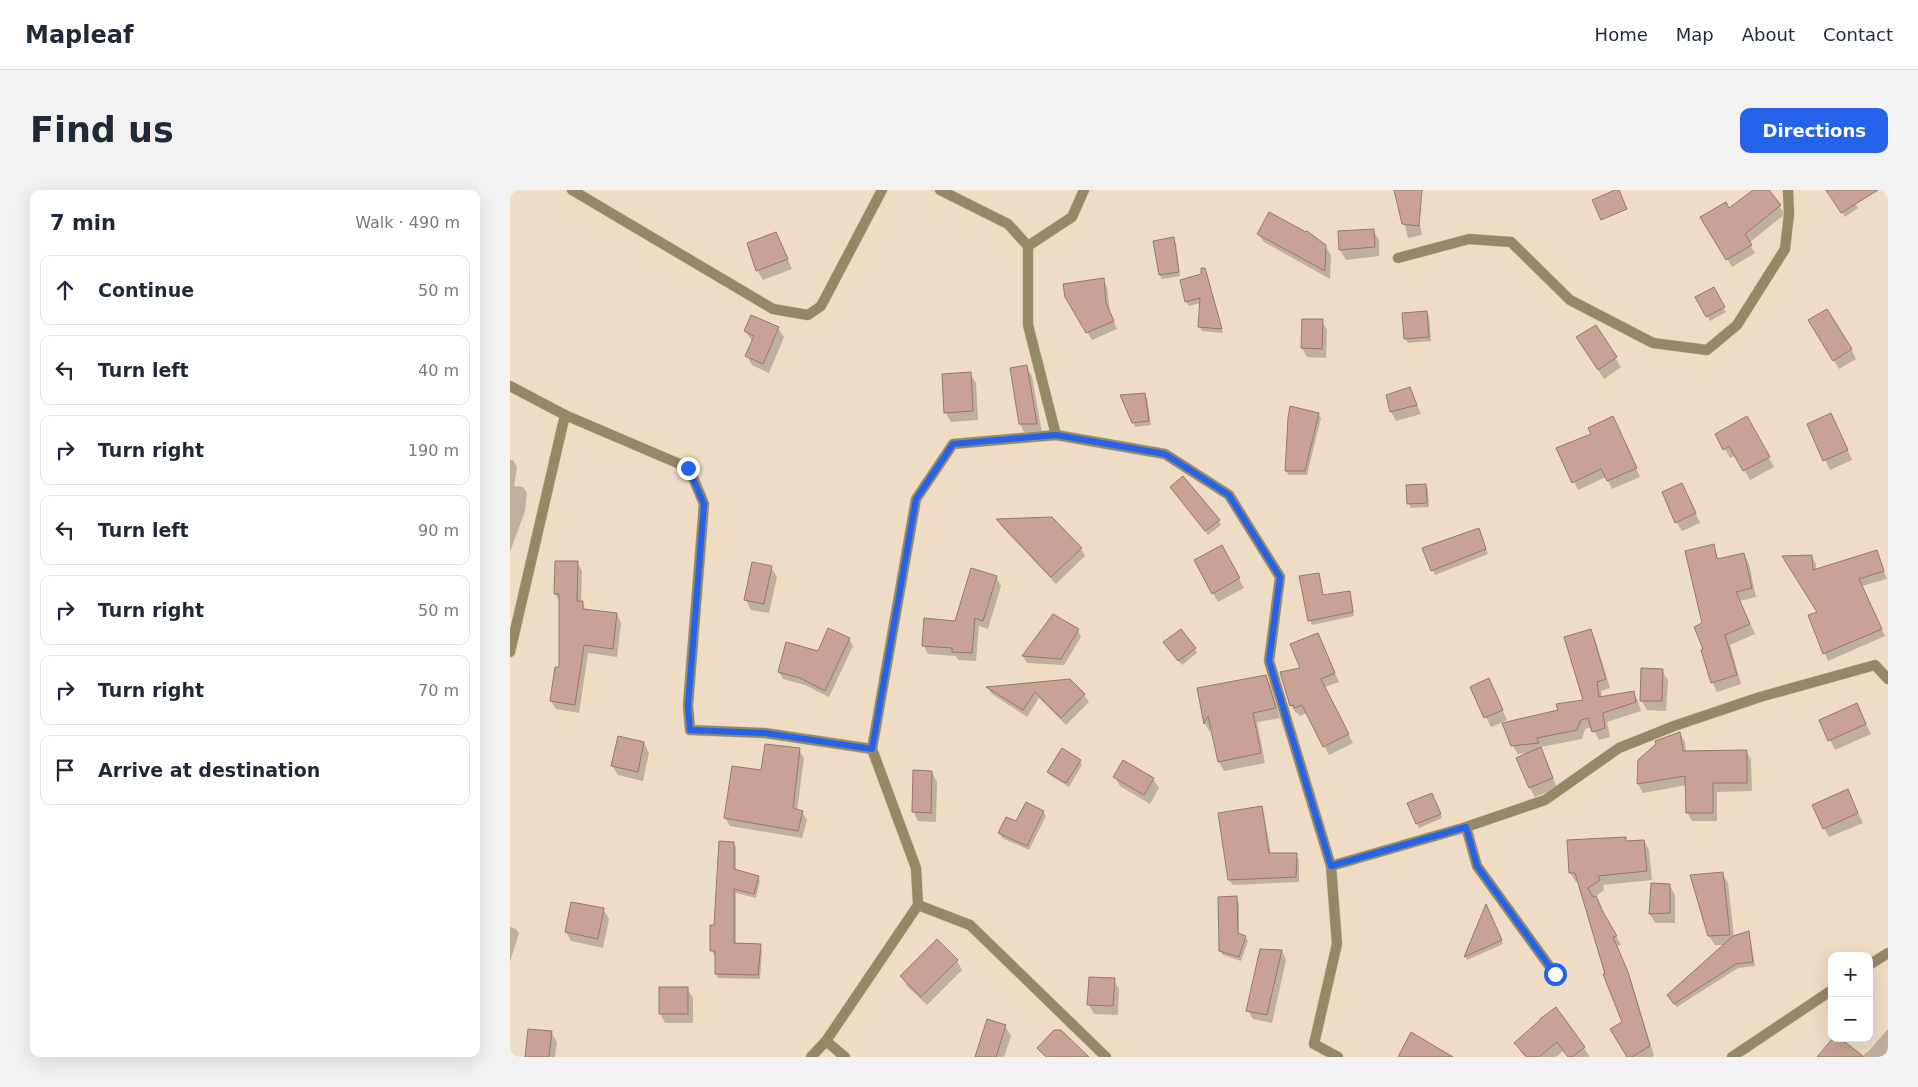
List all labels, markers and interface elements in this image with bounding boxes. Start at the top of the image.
text: Mapleaf [25,21,133,49]
text: Home [1595,24,1648,45]
text: Map [1676,24,1714,45]
text: About [1742,24,1795,45]
text: Contact [1823,24,1893,45]
button: Directions [1740,108,1888,153]
text: Find us [30,110,174,150]
text: 7 min [50,211,116,235]
text: Walk · 490 m [355,213,460,232]
icon: ahead [51,276,79,304]
text: Continue [98,279,194,301]
text: 50 m [418,281,459,300]
icon: left [51,356,79,384]
text: Turn left [98,359,189,381]
text: 40 m [418,361,459,380]
icon: right [51,436,79,464]
text: Turn right [98,439,204,461]
text: 190 m [408,441,459,460]
route end [677,457,700,480]
icon: left [51,516,79,544]
text: Turn left [98,519,189,541]
text: 90 m [418,521,459,540]
icon: right [51,596,79,624]
text: Turn right [98,599,204,621]
text: 50 m [418,601,459,620]
icon: right [51,676,79,704]
text: Turn right [98,679,204,701]
text: 70 m [418,681,459,700]
icon: arrive [51,756,79,784]
text: Arrive at destination [98,759,320,781]
map controls [1828,952,1873,1042]
button: + [1828,952,1873,997]
route start [1544,963,1567,986]
button: − [1828,997,1873,1042]

